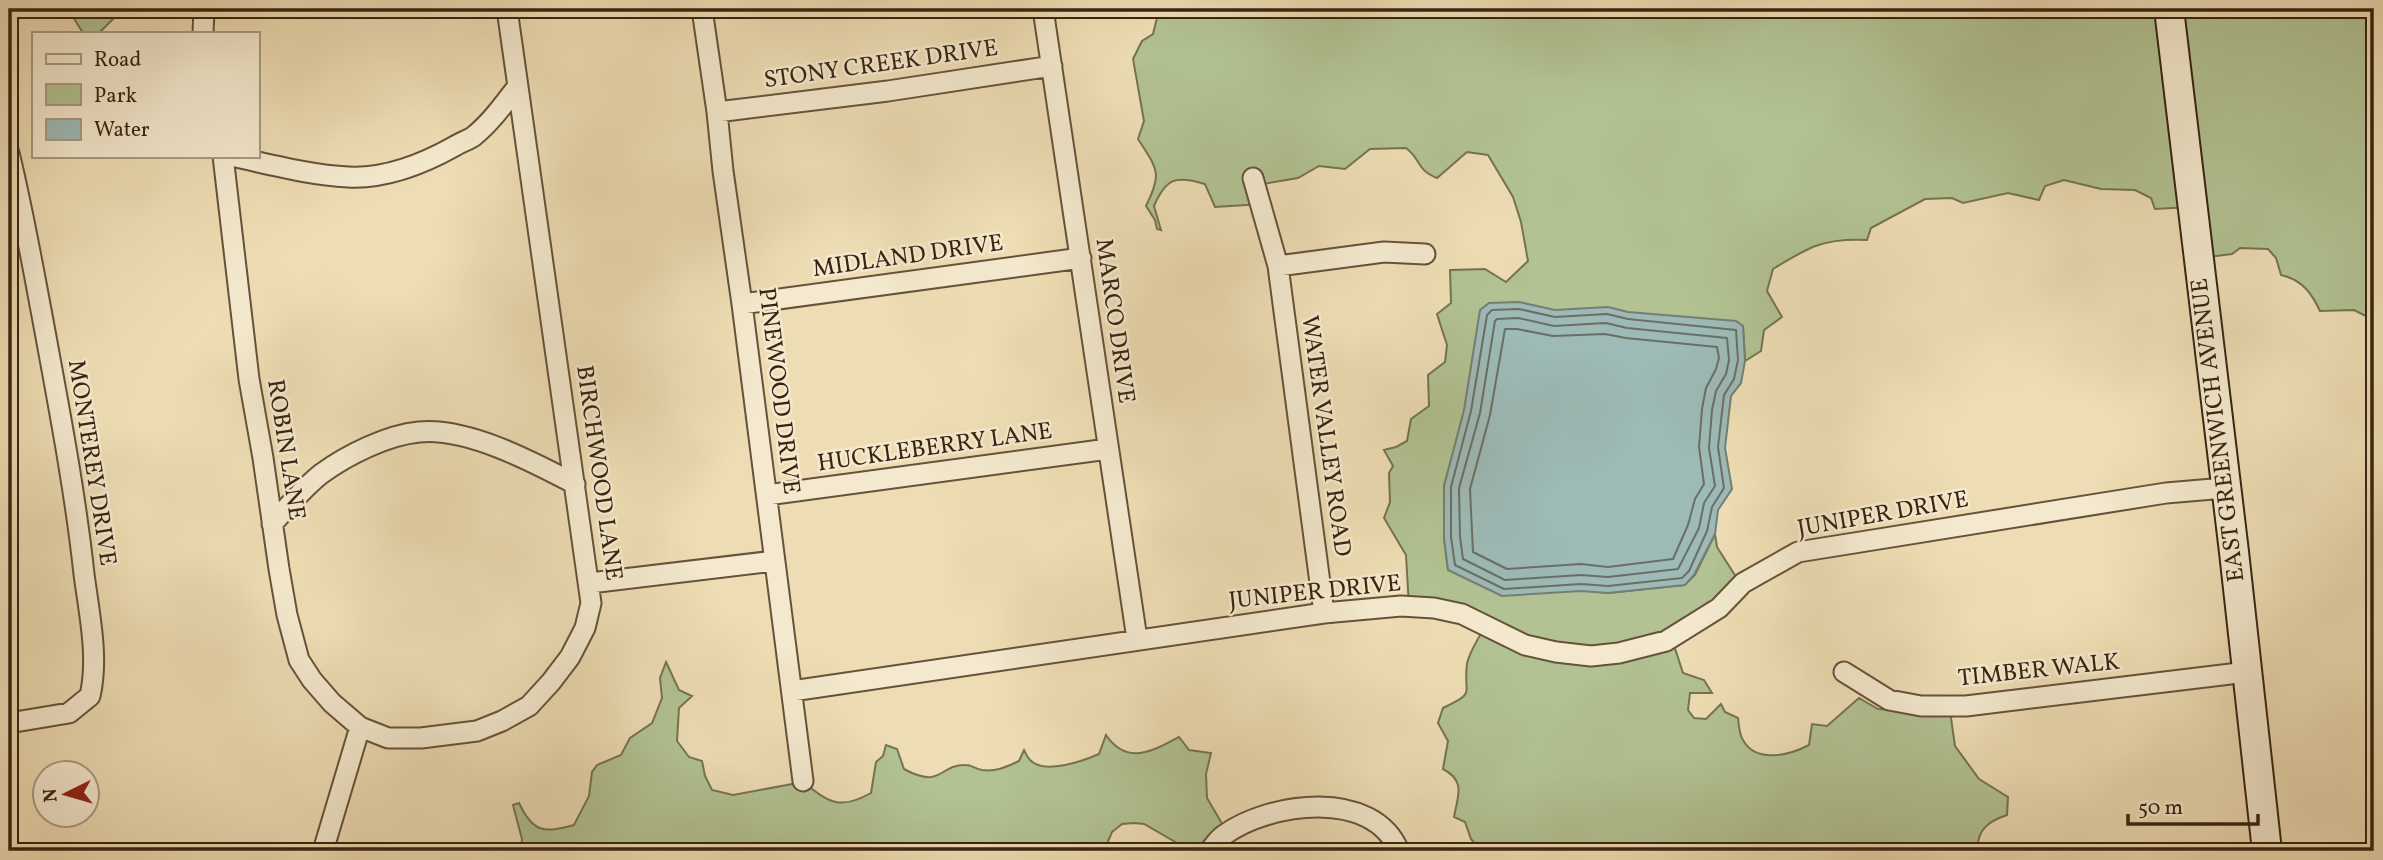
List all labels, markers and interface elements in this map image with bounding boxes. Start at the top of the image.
legend [32,32,259,158]
street label: STONY CREEK DRIVE [762,32,1000,98]
text: Road [94,46,141,75]
text: Park [94,82,137,111]
text: Water [94,116,150,145]
street label: MIDLAND DRIVE [810,227,1006,287]
street label: MARCO DRIVE [1086,236,1142,406]
street label: EAST GREENWICH AVENUE [2183,276,2255,584]
street label: PINEWOOD DRIVE [748,286,808,496]
street label: WATER VALLEY ROAD [1291,313,1359,559]
street label: MONTEREY DRIVE [58,357,124,569]
street label: BIRCHWOOD LANE [566,363,630,583]
street label: ROBIN LANE [257,377,313,523]
street label: HUCKLEBERRY LANE [815,415,1055,481]
street label: JUNIPER DRIVE [1795,483,1971,547]
street label: JUNIPER DRIVE [1227,567,1403,619]
street label: TIMBER WALK [1956,646,2122,696]
north arrow [32,758,102,828]
scale bar [2128,783,2257,827]
text: N [37,787,65,803]
text: 50 m [2138,794,2183,823]

